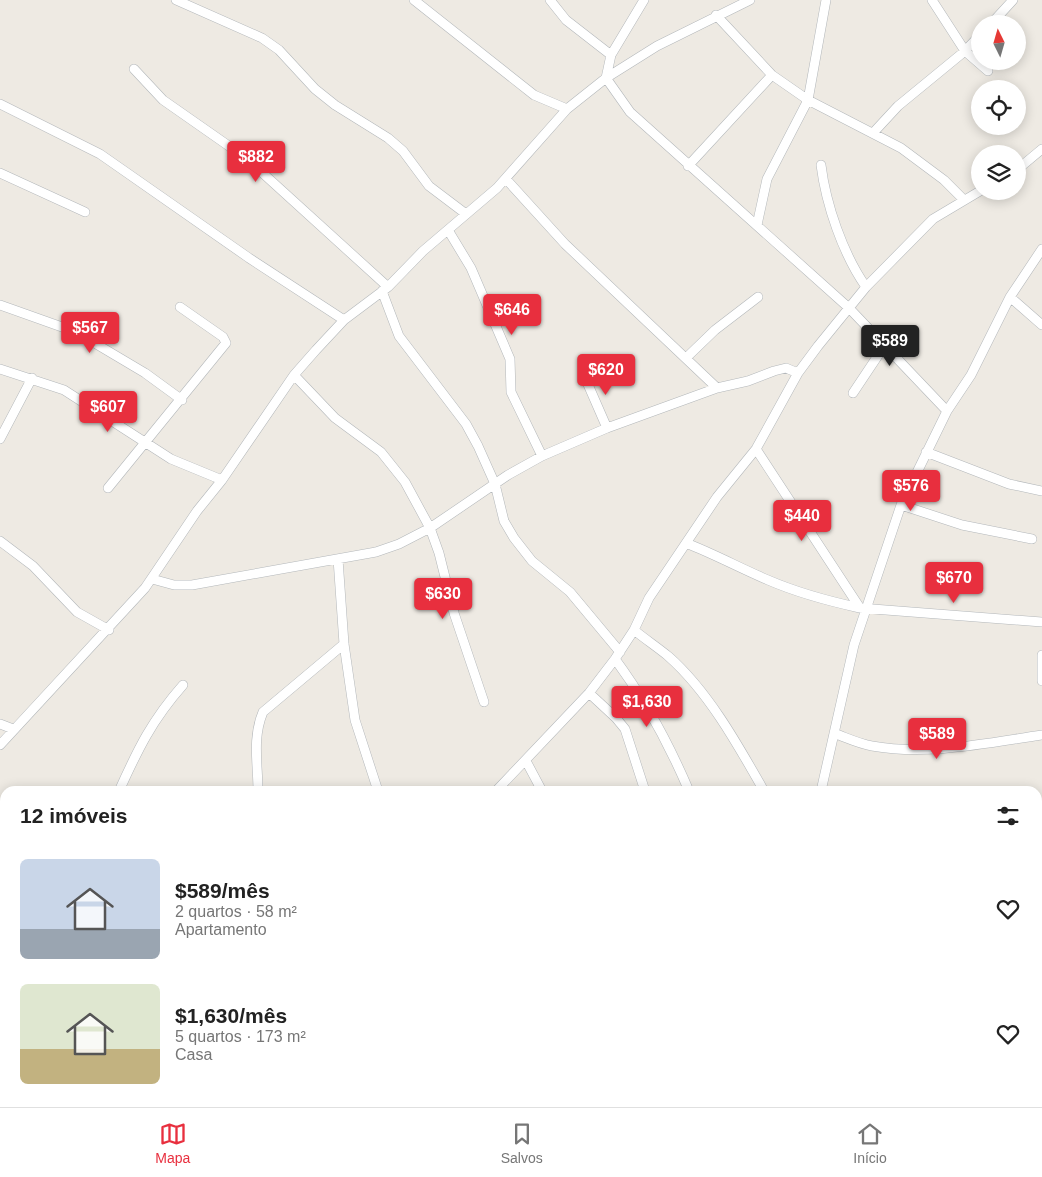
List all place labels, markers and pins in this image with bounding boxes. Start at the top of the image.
pin: $882 [226,140,286,183]
pin: $646 [482,294,542,336]
pin: $567 [60,312,120,354]
pin: $589 [860,324,920,367]
pin: $620 [576,354,636,396]
pin: $607 [78,390,138,433]
pin: $576 [881,470,941,512]
pin: $440 [772,500,832,542]
pin: $670 [924,562,984,604]
pin: $630 [413,578,473,620]
pin: $1,630 [606,686,688,728]
pin: $589 [907,718,967,760]

